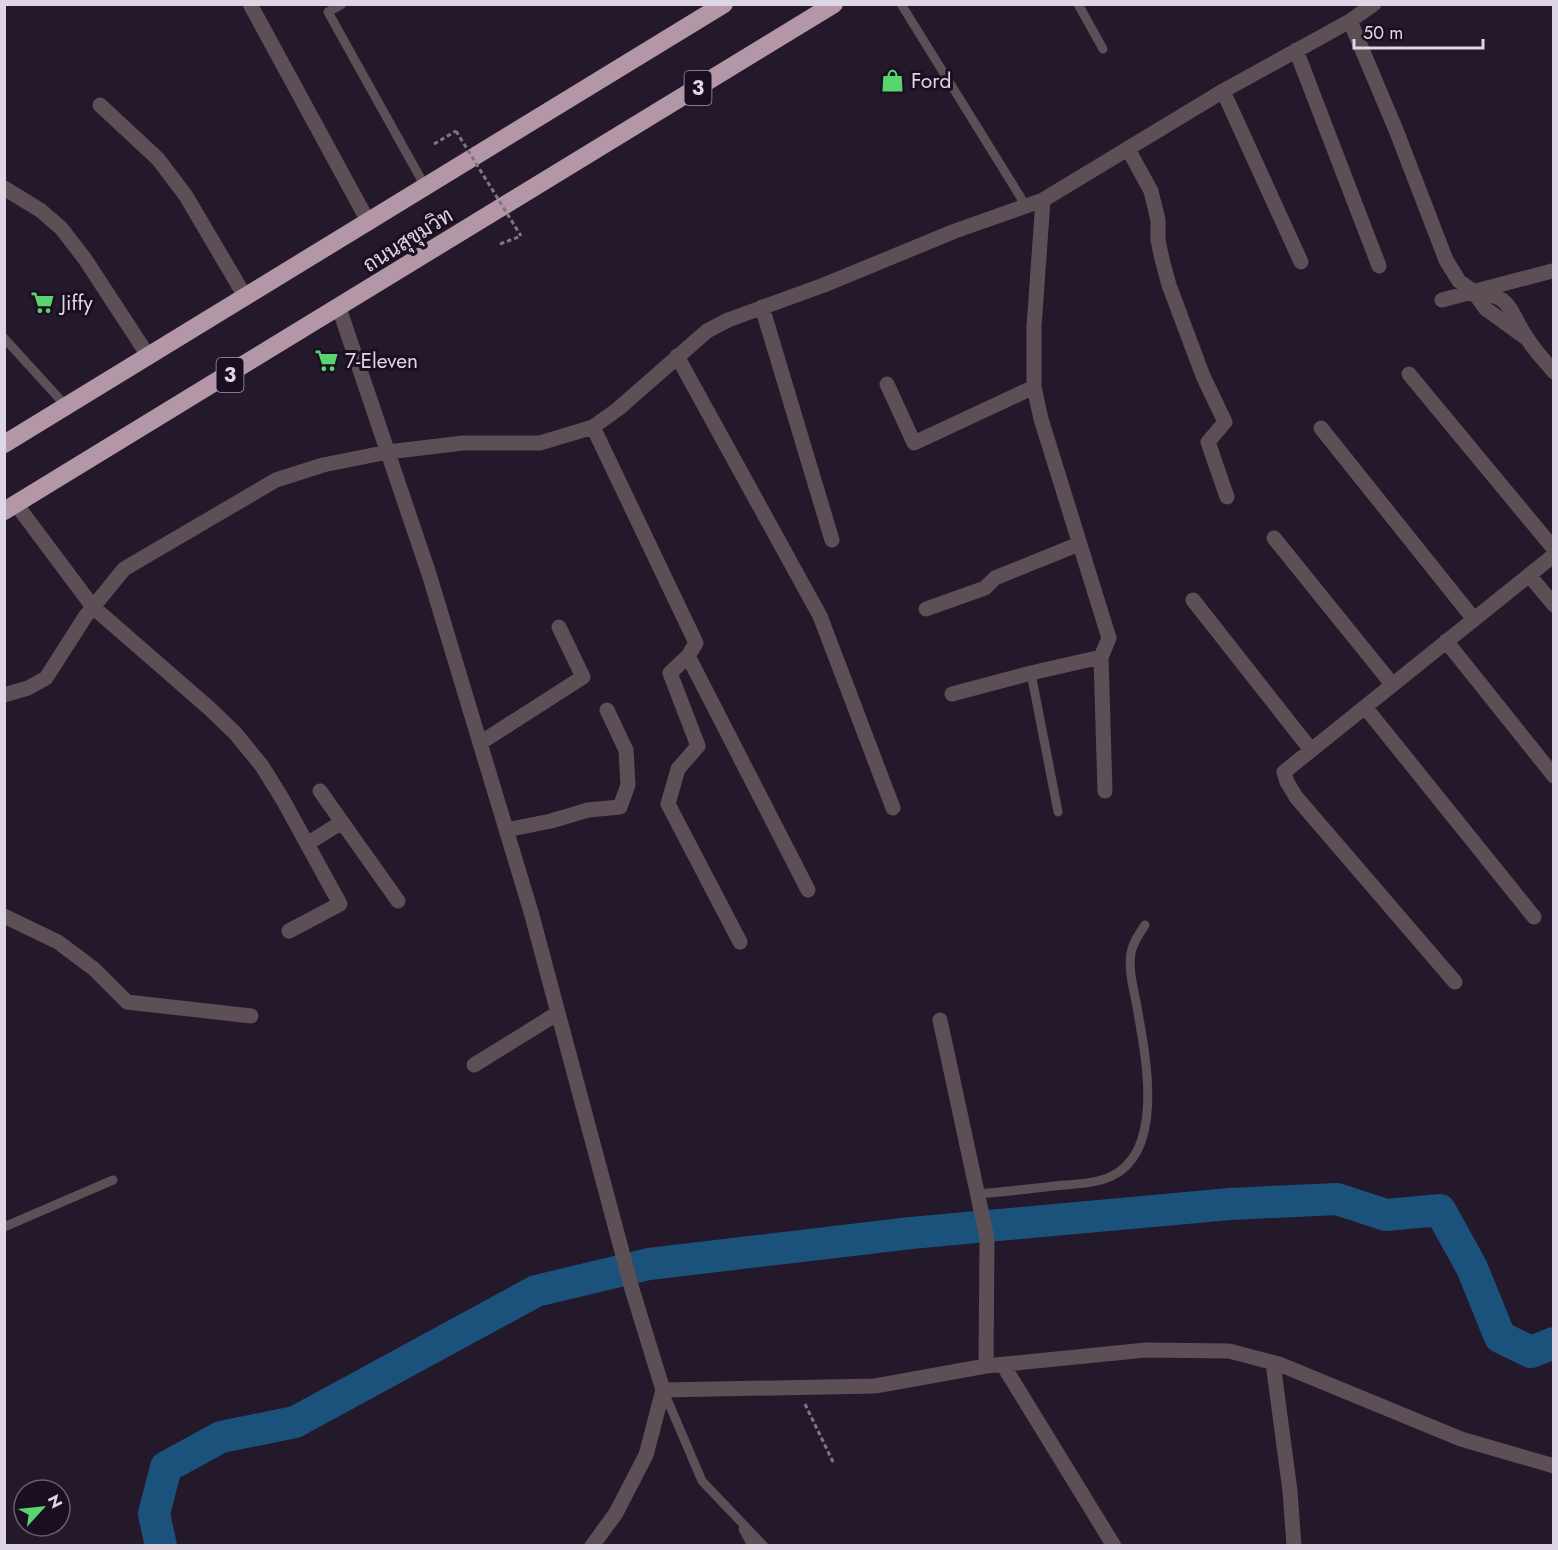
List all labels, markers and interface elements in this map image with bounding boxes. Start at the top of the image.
scale bar [1354,12,1483,50]
text: 50 m [1363,20,1403,46]
place label: Ford [911,66,952,96]
shop icon: Ford [880,68,906,94]
road number: 3 [684,71,712,105]
street label: ถนนสุขุมวิท [357,201,459,279]
place label: Jiffy [58,288,94,318]
supermarket icon: Jiffy [30,290,56,316]
place label: 7-Eleven [345,346,418,376]
supermarket icon: 7-Eleven [314,348,340,374]
road number: 3 [216,358,244,392]
north arrow [12,1478,72,1538]
text: N [42,1491,68,1512]

